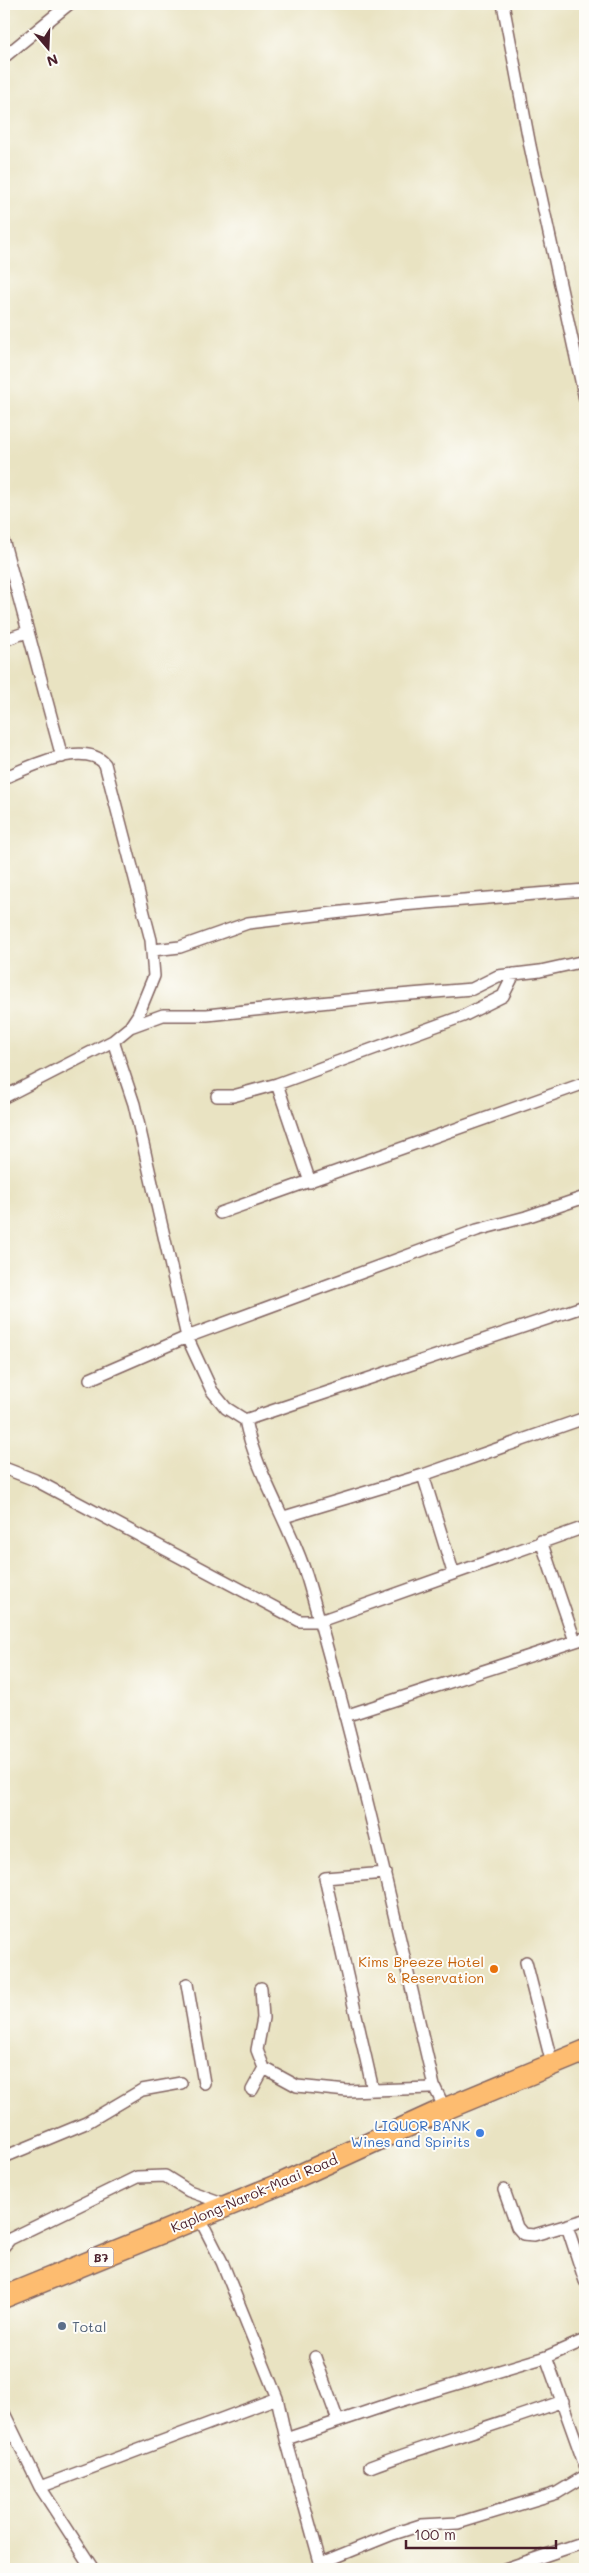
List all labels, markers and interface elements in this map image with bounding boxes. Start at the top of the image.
north arrow [22,22,72,72]
text: N [44,50,61,71]
place label: Kims Breeze Hotel & Reservation [358,1952,484,1987]
marker: Kims Breeze Hotel & Reservation [488,1963,500,1975]
place label: LIQUOR BANK Wines and Spirits [351,2116,470,2151]
marker: LIQUOR BANK Wines and Spirits [474,2127,486,2139]
street label: Kaplong-Narok-Maai Road [168,2149,340,2237]
road number: B7 [88,2248,114,2266]
place label: Total [72,2317,107,2336]
marker: Total [56,2320,68,2332]
scale bar [406,2518,556,2550]
text: 100 m [414,2524,456,2544]

